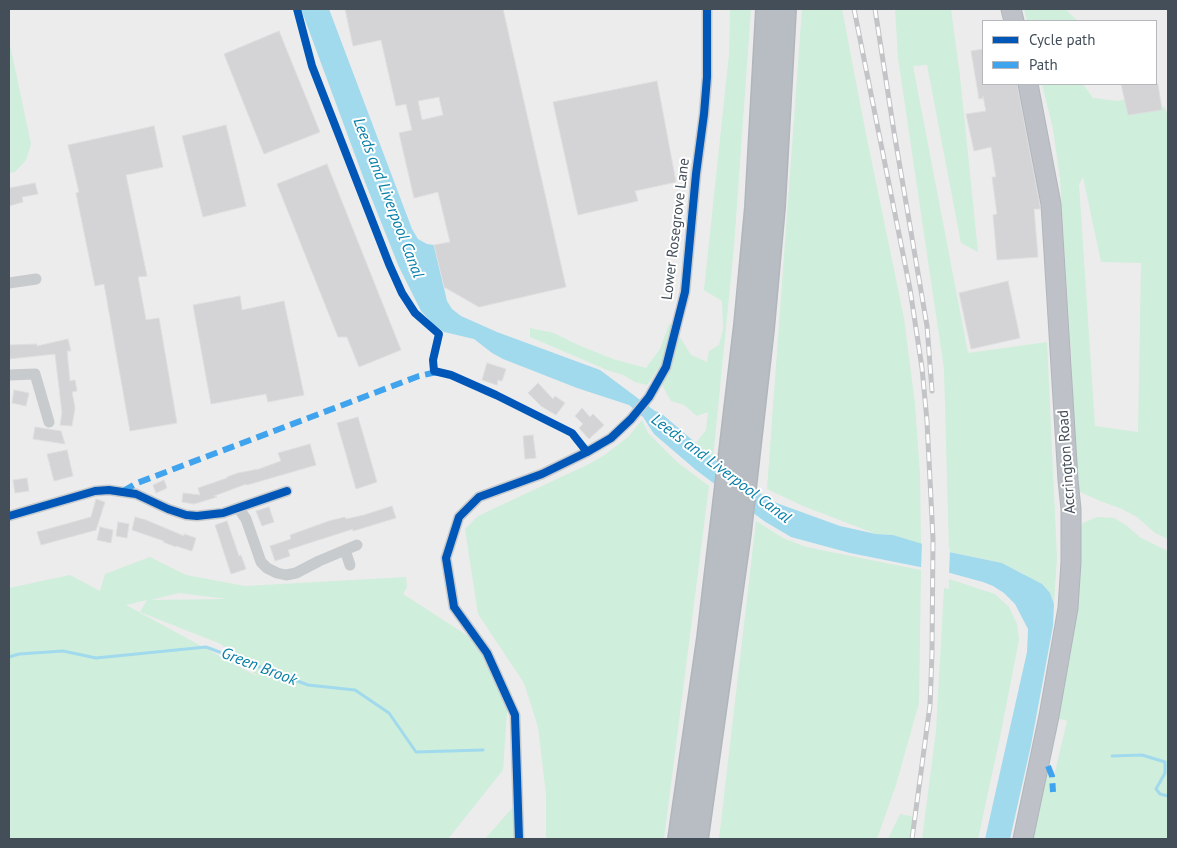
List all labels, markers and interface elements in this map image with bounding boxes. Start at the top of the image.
legend [982,20,1157,85]
text: Cycle path [1029,30,1095,49]
text: Path [1029,55,1058,74]
water label: Leeds and Liverpool Canal [349,115,427,281]
street label: Lower Rosegrove Lane [658,157,694,301]
street label: Accrington Road [1054,409,1080,515]
water label: Leeds and Liverpool Canal [647,410,795,528]
water label: Green Brook [219,644,299,690]

